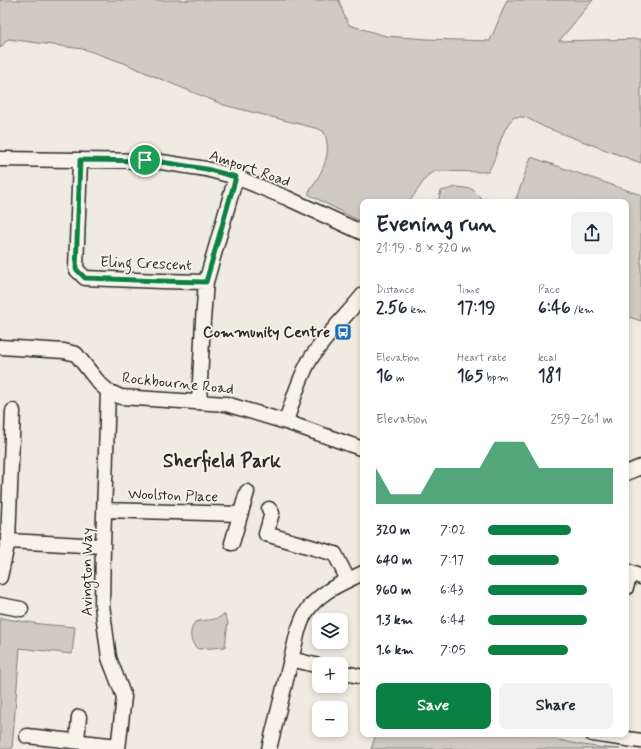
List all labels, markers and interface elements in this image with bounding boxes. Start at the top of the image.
pin [128,143,162,177]
street label: Amport Road [207,146,293,192]
icon: arrive [134,149,156,171]
text: Evening run [376,211,496,239]
button: share [571,212,613,254]
text: 21:19 · 8 × 320 m [376,240,472,257]
street label: Eling Crescent [100,252,192,277]
text: Distance [376,283,415,297]
text: Time [457,283,480,297]
text: Pace [538,283,560,297]
text: 2.56 [376,297,407,319]
text: 17:19 [457,297,495,319]
text: 6:46 [538,297,571,319]
text: km [407,303,427,317]
text: /km [571,303,594,317]
bus stop icon: Community Centre [333,322,353,342]
place label: Community Centre [203,323,330,343]
text: Elevation [376,351,419,365]
text: Heart rate [457,351,506,365]
text: kcal [538,351,556,365]
text: 16 [376,365,393,387]
text: 165 [457,365,483,387]
text: 181 [538,365,562,387]
street label: Rockbourne Road [121,368,235,400]
text: m [393,371,405,385]
text: bpm [483,371,509,385]
text: Elevation [376,411,427,428]
text: 259–261 m [550,411,613,428]
district label: Sherfield Park [163,449,281,474]
street label: Woolston Place [128,484,219,508]
text: 320 m [376,522,410,539]
text: 7:02 [440,522,466,539]
street label: Avington Way [78,528,99,616]
text: 640 m [376,552,412,569]
text: 7:17 [440,552,464,569]
text: 960 m [376,582,411,599]
text: 6:43 [440,582,463,599]
text: 1.3 km [376,612,413,629]
text: 6:44 [440,612,466,629]
map controls [312,613,348,737]
button: layers [312,613,348,649]
text: 1.6 km [376,642,414,659]
text: 7:05 [440,642,466,659]
button: + [312,657,348,693]
button: Save [376,683,491,729]
button: Share [499,683,613,729]
button: − [312,701,348,737]

